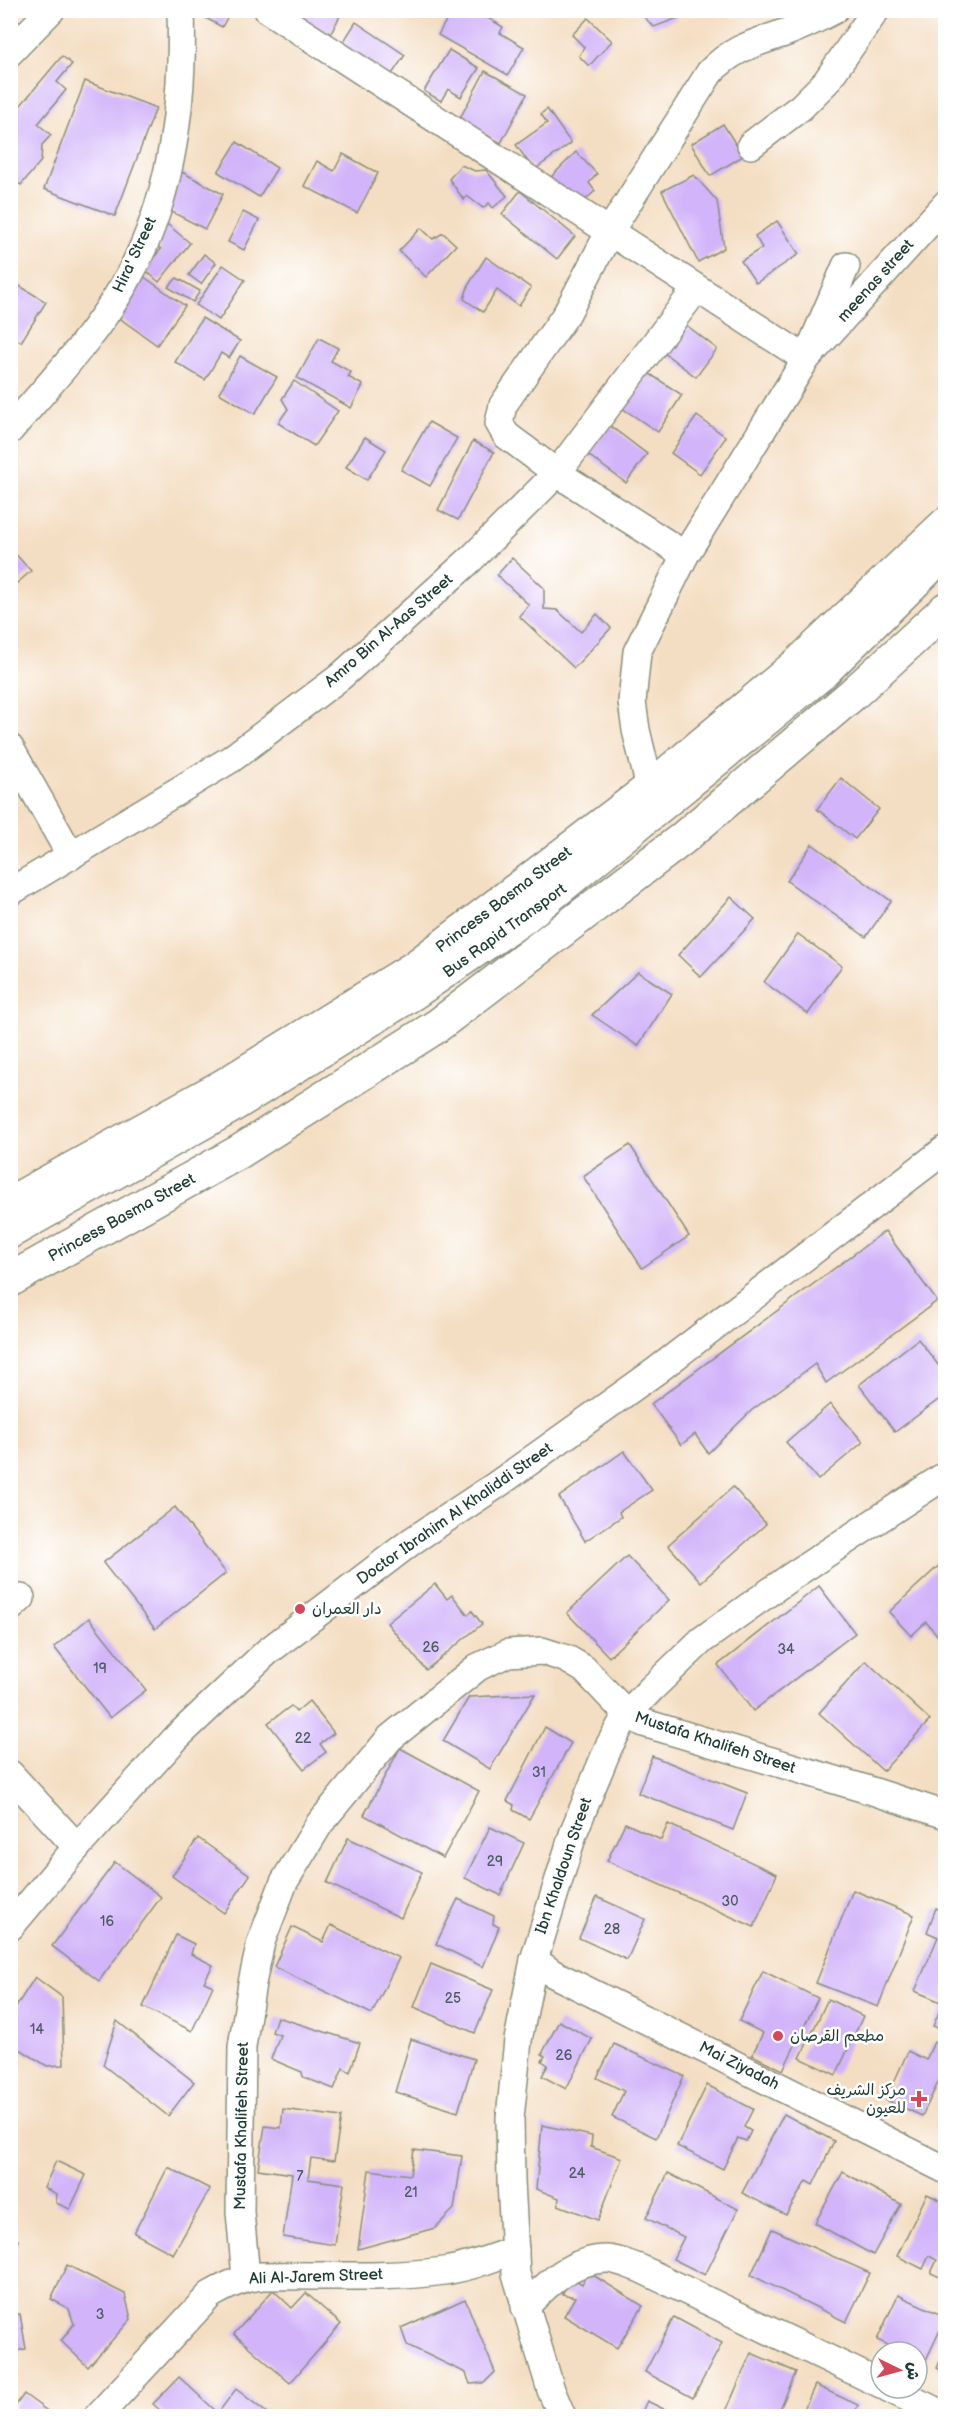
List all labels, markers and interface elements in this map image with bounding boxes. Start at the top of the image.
street label: Hira' Street [109,214,161,296]
street label: meenas street [834,236,918,326]
street label: Amro Bin Al-Aas Street [321,570,457,692]
street label: Princess Basma Street [432,843,576,957]
street label: Bus Rapid Transport [440,880,571,982]
street label: Princess Basma Street [45,1170,199,1266]
street label: Doctor Ibrahim Al Khaliddi Street [354,1439,557,1589]
place label: دار العمران [312,1600,382,1619]
marker: دار العمران [293,1602,307,1616]
house number: 26 [423,1639,440,1656]
house number: 34 [777,1641,795,1658]
house number: 19 [93,1660,107,1677]
street label: Mustafa Khalifeh Street [632,1708,798,1778]
house number: 22 [295,1730,312,1747]
house number: 31 [532,1764,546,1781]
street label: Ibn Khaldoun Street [532,1795,596,1937]
house number: 29 [487,1853,503,1870]
house number: 30 [722,1893,738,1910]
house number: 16 [100,1913,114,1930]
house number: 28 [604,1921,620,1938]
house number: 25 [445,1990,461,2007]
house number: 14 [30,2021,44,2038]
place label: مطعم القرصان [790,2027,884,2048]
marker: مطعم القرصان [771,2029,785,2043]
street label: Mai Ziyadah [696,2038,782,2094]
street label: Mustafa Khalifeh Street [231,2042,253,2210]
house number: 26 [556,2047,573,2064]
place label: مركز الشريف للعيون [827,2081,906,2118]
marker: مركز الشريف للعيون [910,2090,928,2108]
house number: 24 [569,2165,586,2182]
house number: 7 [297,2168,304,2185]
house number: 21 [404,2184,418,2201]
street label: Ali Al-Jarem Street [249,2265,383,2289]
house number: 3 [96,2306,104,2323]
north arrow [869,2340,929,2400]
text: ش [902,2362,923,2381]

